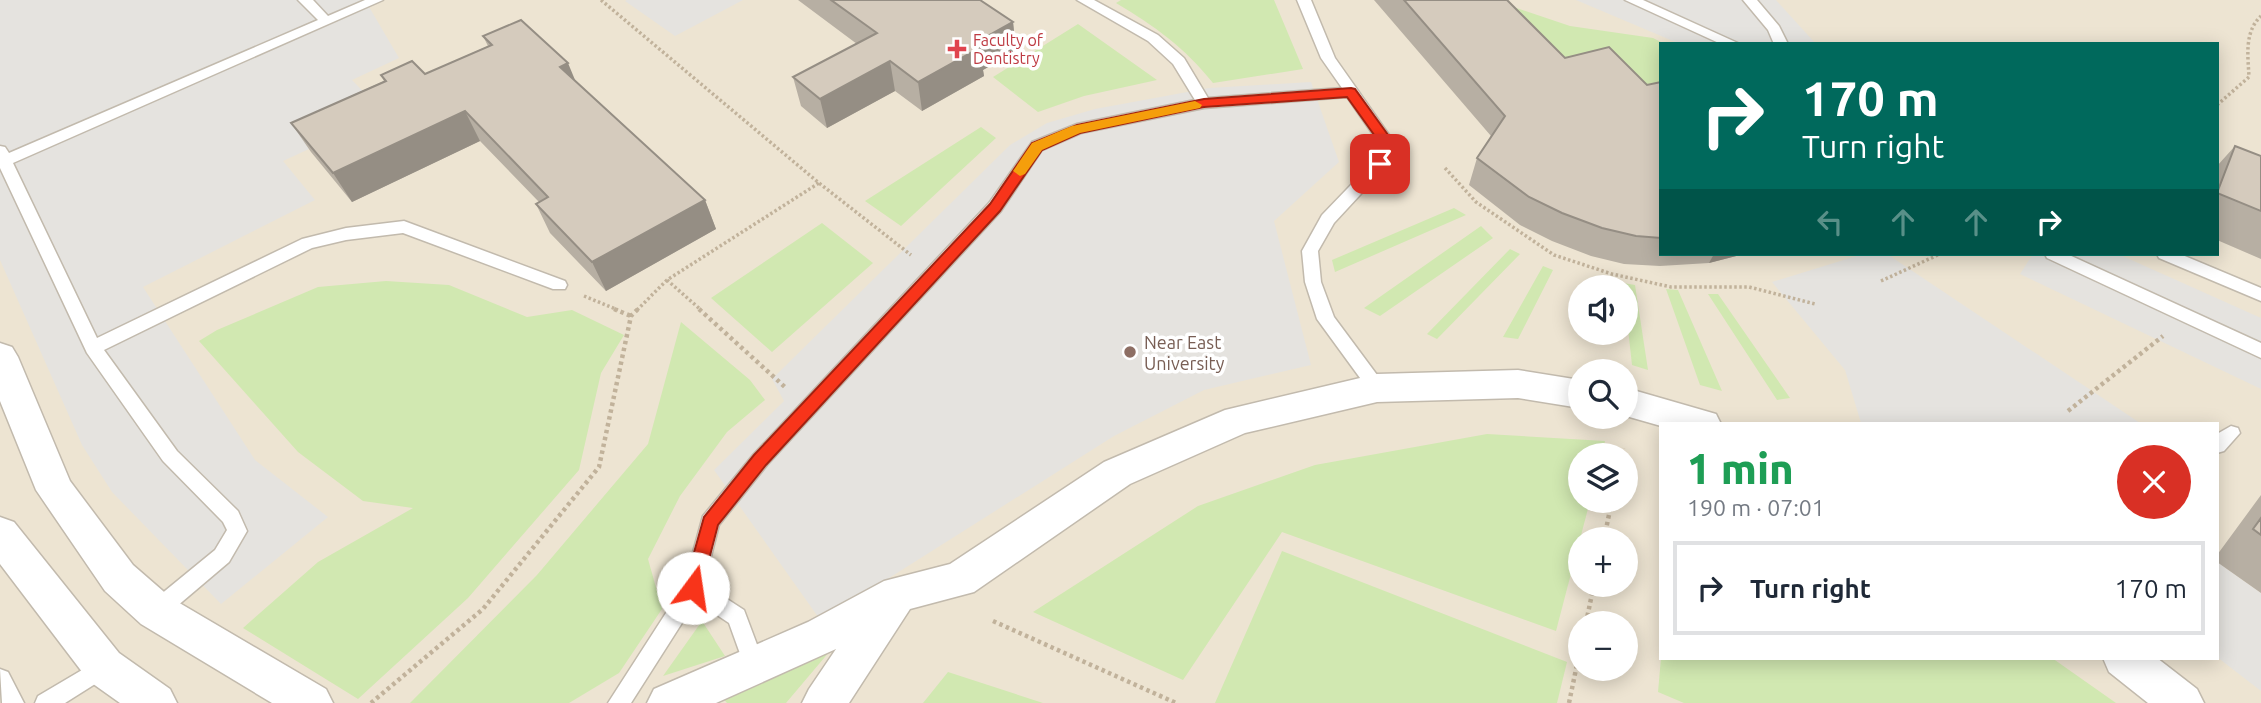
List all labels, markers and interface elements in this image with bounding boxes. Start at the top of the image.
place label: Faculty of Dentistry [973,31,1044,67]
marker: Faculty of Dentistry [947,39,967,59]
icon: right [1687,70,1778,161]
text: 170 m [1802,70,1939,125]
text: Turn right [1802,128,1944,164]
pin [1350,134,1410,194]
icon: arrive [1361,145,1399,183]
icon: left [1811,203,1849,241]
icon: ahead [1884,203,1922,241]
icon: ahead [1957,203,1995,241]
icon: right [2030,203,2068,241]
map controls [1568,275,1638,681]
button: sound [1568,275,1638,345]
place label: Near East University [1144,332,1225,373]
marker: Near East University [1122,344,1138,360]
button: search [1568,359,1638,429]
button: layers [1568,443,1638,513]
text: 1 min [1687,445,1794,492]
button: close [2117,445,2191,519]
text: 190 m · 07:01 [1687,495,1825,520]
button: + [1568,527,1638,597]
position arrow [656,551,730,625]
icon: right [1691,569,1729,607]
text: Turn right [1750,574,1871,603]
text: 170 m [2115,574,2187,603]
button: − [1568,611,1638,681]

